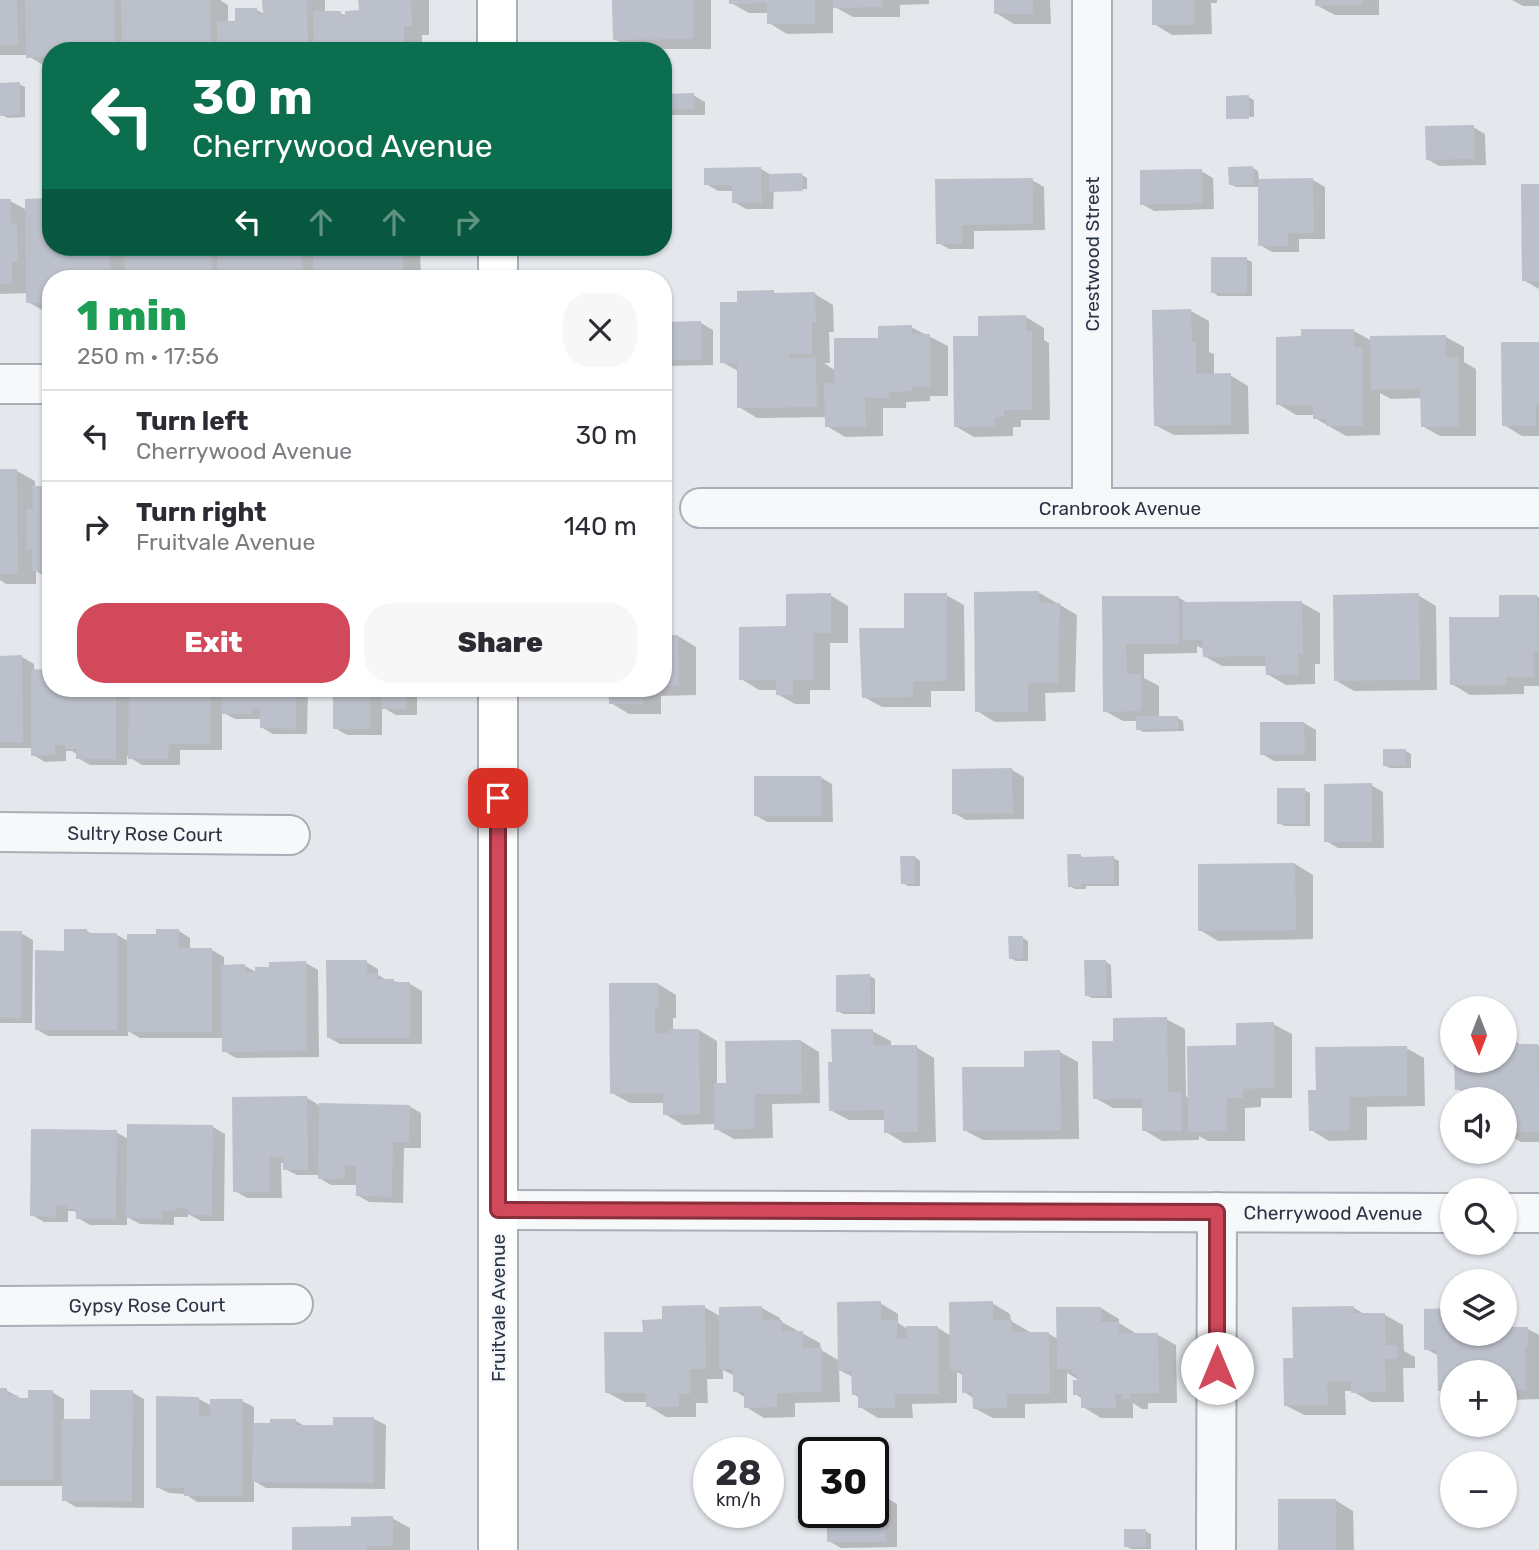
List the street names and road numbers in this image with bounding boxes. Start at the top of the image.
street label: Crestwood Street [1081,176,1104,332]
street label: Cranbrook Avenue [1039,497,1201,520]
street label: Sultry Rose Court [67,821,223,846]
street label: Cherrywood Avenue [1244,1201,1422,1224]
street label: Fruitvale Avenue [487,1234,510,1382]
street label: Gypsy Rose Court [69,1293,226,1317]

